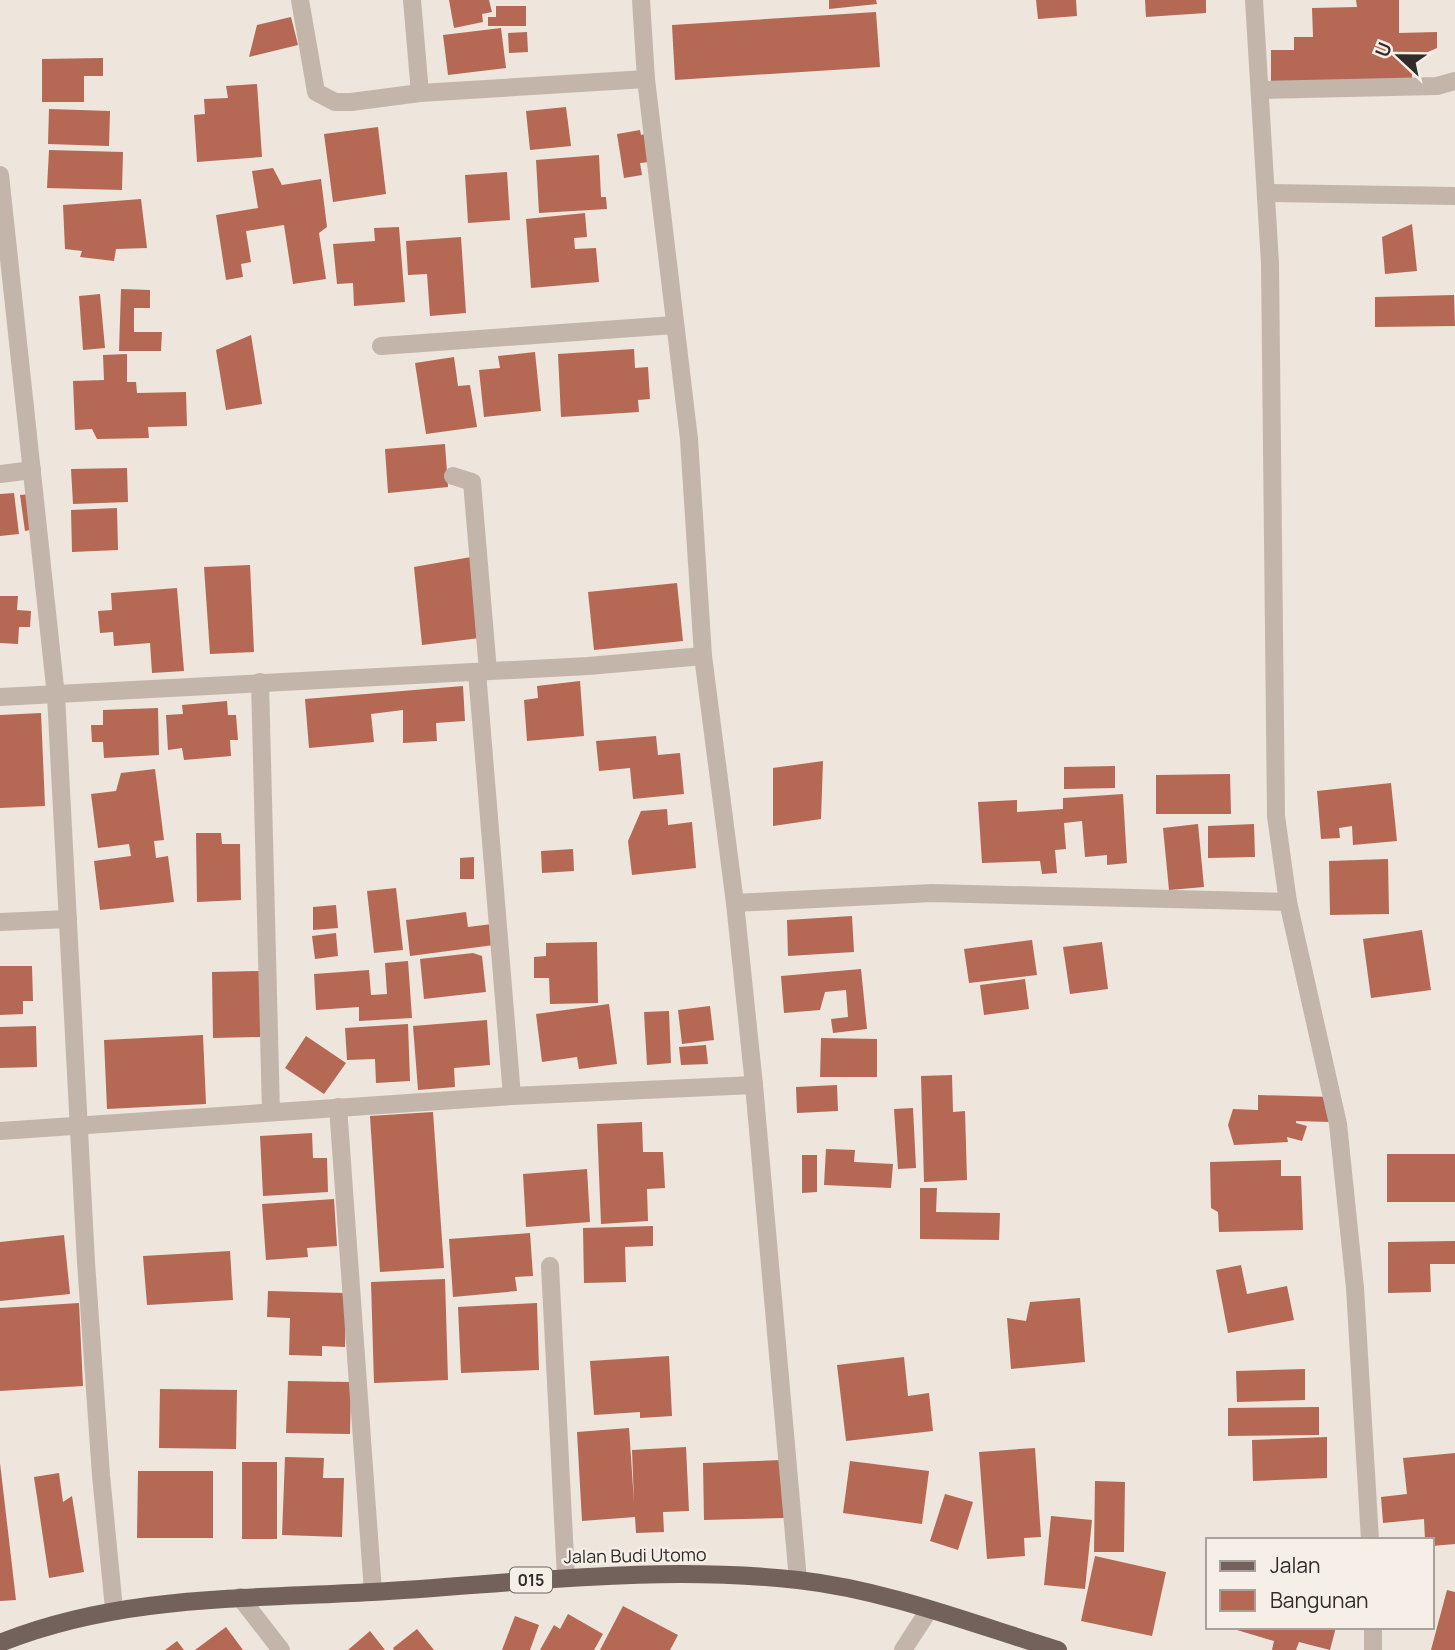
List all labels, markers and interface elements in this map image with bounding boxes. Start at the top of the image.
north arrow [1364,21,1434,91]
text: U [1369,38,1398,61]
legend [1206,1538,1434,1629]
street label: Jalan Budi Utomo [563,1542,707,1568]
text: Jalan [1270,1551,1320,1579]
road number: 015 [510,1568,552,1592]
text: Bangunan [1270,1586,1369,1614]

